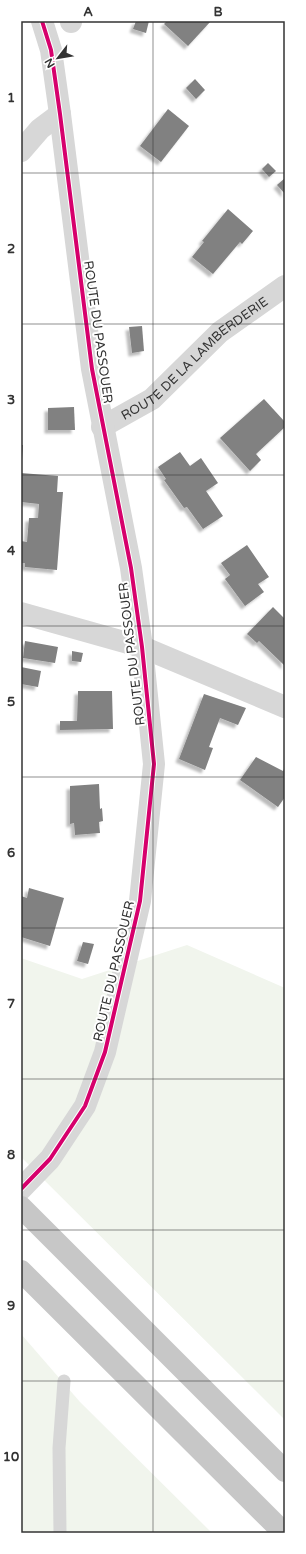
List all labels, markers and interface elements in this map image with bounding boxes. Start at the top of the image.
text: A [83,4,93,20]
text: B [213,4,223,20]
north arrow [38,38,78,78]
text: N [42,56,58,70]
text: 1 [7,90,15,106]
text: 2 [7,241,15,257]
street label: ROUTE DU PASSOUER [80,260,116,405]
street label: ROUTE DE LA LAMBERDERIE [118,294,271,424]
text: 3 [7,392,15,408]
text: 4 [7,543,16,559]
street label: ROUTE DU PASSOUER [115,581,149,726]
text: 5 [7,694,15,710]
text: 6 [7,845,15,861]
street label: ROUTE DU PASSOUER [90,899,138,1043]
text: 7 [7,996,15,1012]
text: 8 [7,1147,15,1163]
text: 9 [7,1298,15,1314]
text: 10 [3,1449,19,1465]

